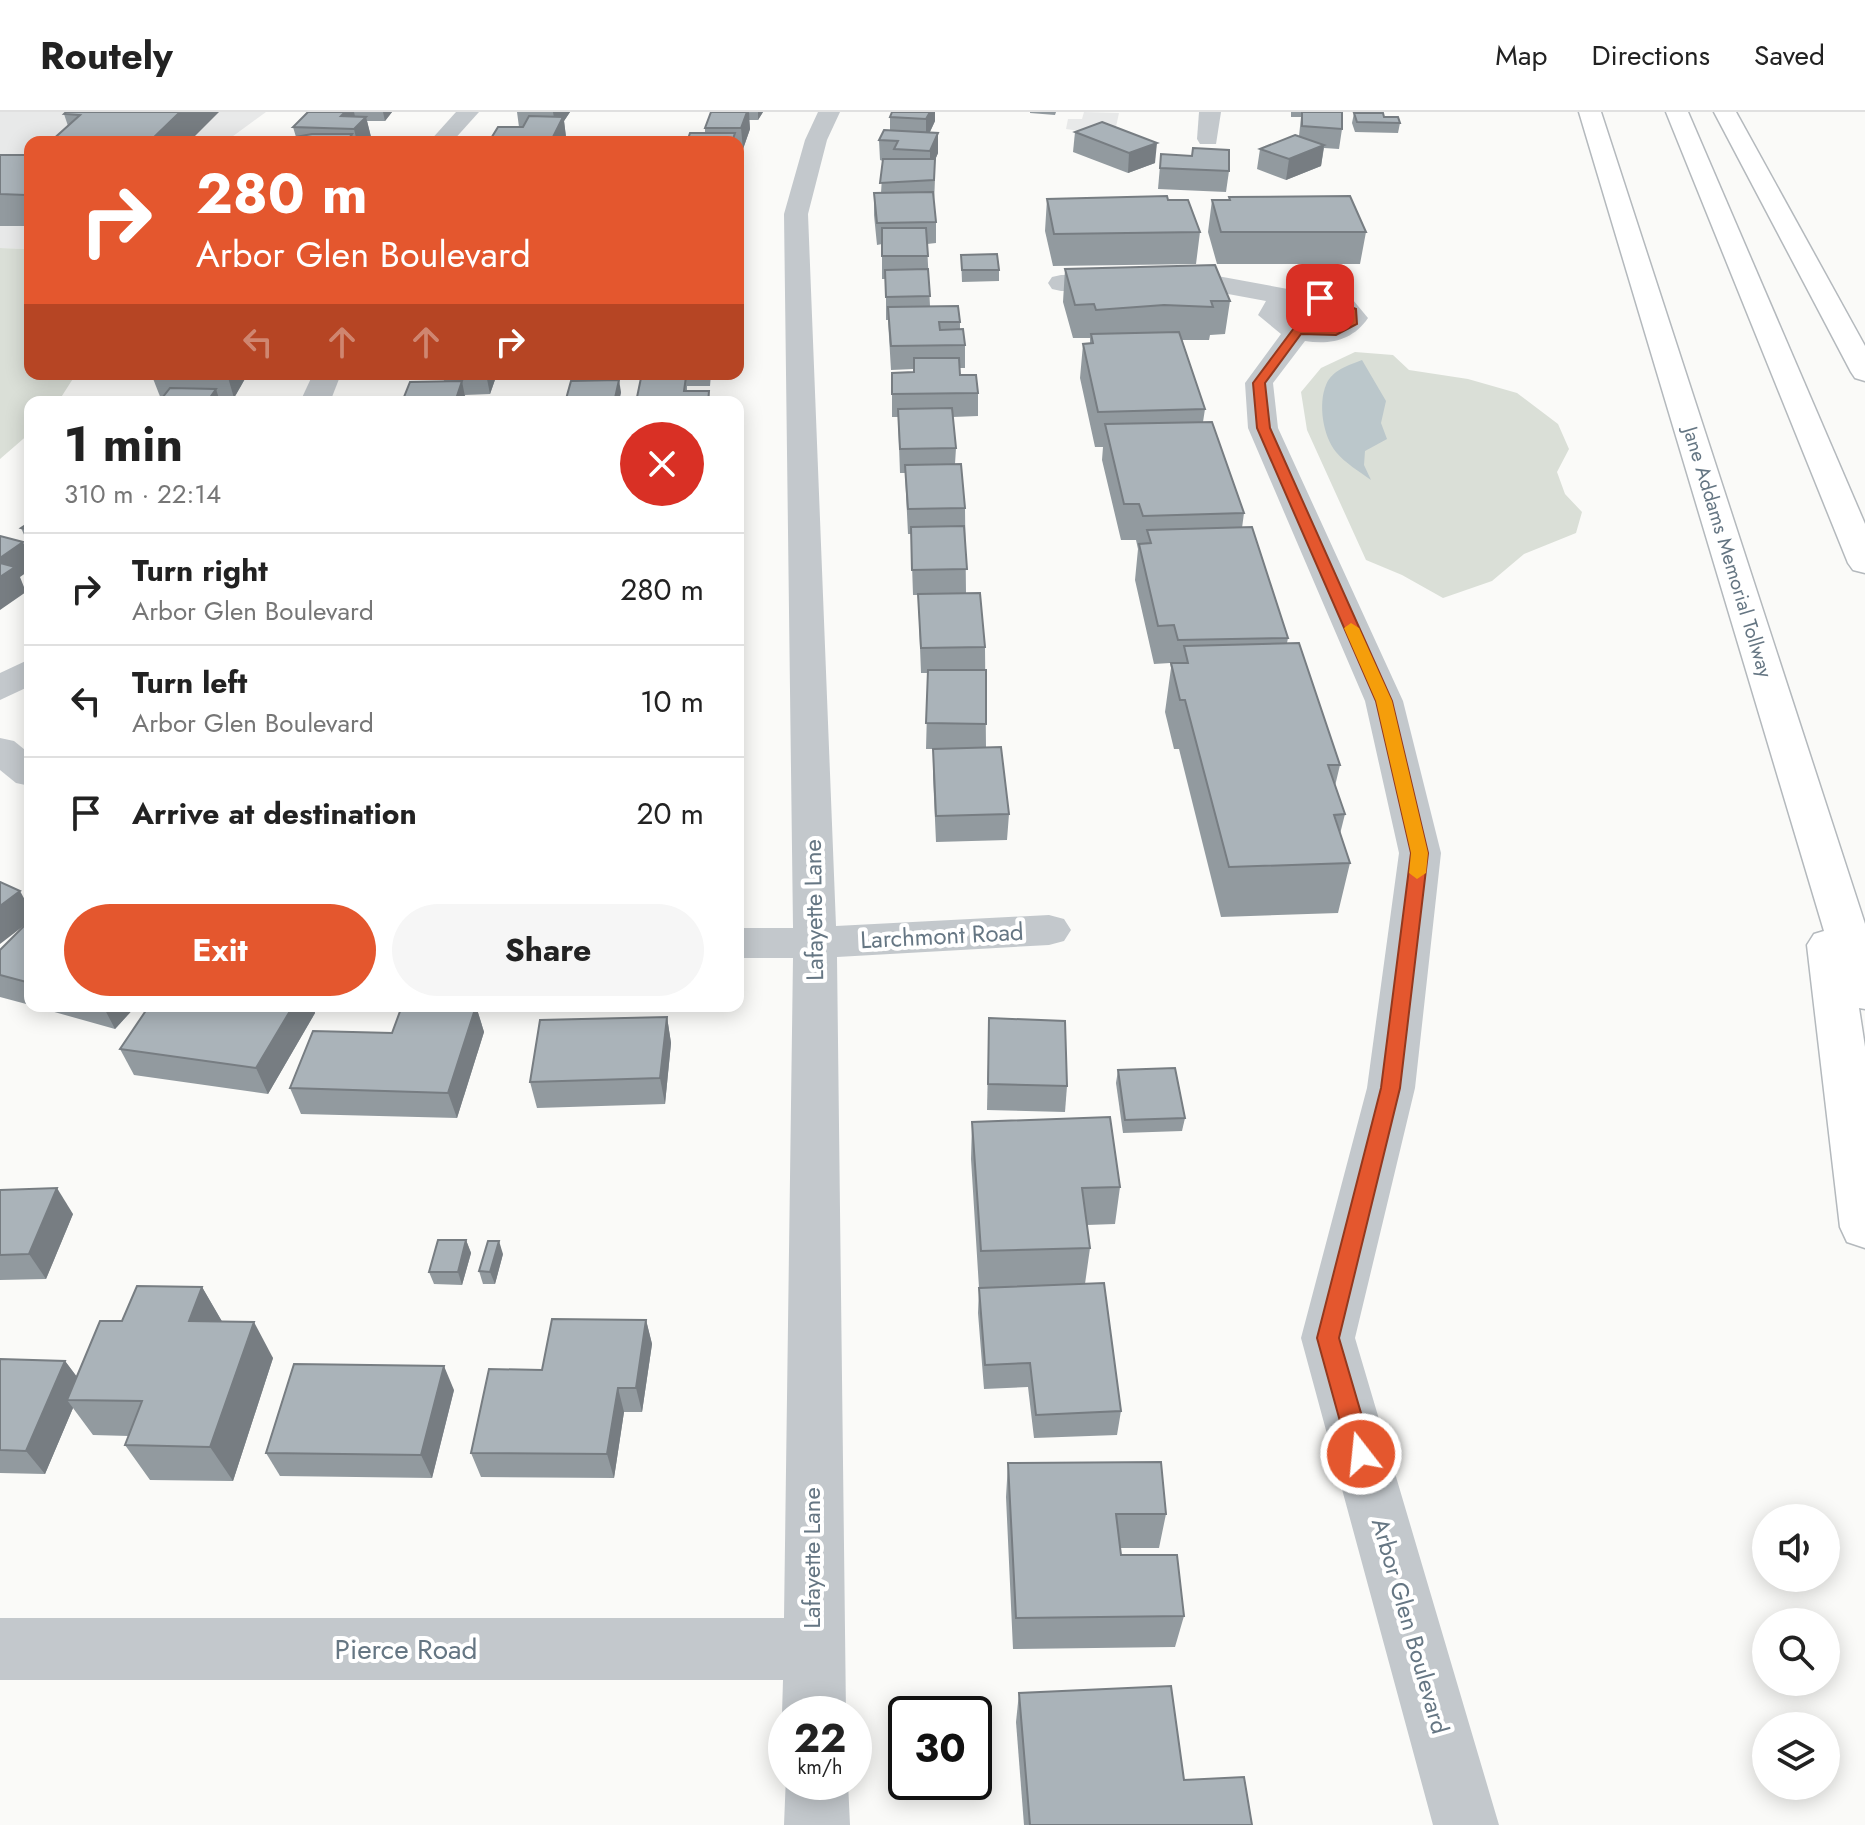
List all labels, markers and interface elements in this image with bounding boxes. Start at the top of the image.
text: Routely [40,28,173,83]
text: Map [1495,35,1547,76]
text: Directions [1591,35,1710,76]
text: Saved [1754,35,1825,76]
text: 280 m [196,153,368,234]
icon: right [64,168,168,272]
text: Arbor Glen Boulevard [196,228,531,280]
pin [1286,264,1354,332]
icon: arrive [1298,276,1342,320]
icon: left [236,320,280,364]
icon: ahead [320,320,364,364]
icon: ahead [404,320,448,364]
icon: right [488,320,532,364]
text: 1 min [64,410,183,479]
street label: Jane Addams Memorial Tollway [1675,420,1780,681]
button: close [620,422,704,506]
text: 310 m · 22:14 [64,475,221,513]
text: Turn right [132,549,268,592]
icon: right [64,567,108,611]
text: 280 m [620,568,704,611]
text: Arbor Glen Boulevard [132,592,374,630]
text: Turn left [132,661,247,704]
icon: left [64,679,108,723]
text: 10 m [640,680,704,723]
text: Arbor Glen Boulevard [132,704,374,742]
icon: arrive [64,791,108,835]
text: Arrive at destination [132,792,417,835]
text: 20 m [637,792,704,835]
street label: Lafayette Lane [795,839,832,981]
button: Exit [64,904,376,996]
button: Share [392,904,704,996]
street label: Larchmont Road [859,914,1025,957]
position arrow [1319,1412,1403,1496]
street label: Lafayette Lane [794,1487,829,1629]
map controls [1752,1504,1840,1800]
button: sound [1752,1504,1840,1592]
street label: Arbor Glen Boulevard [1363,1514,1458,1738]
button: search [1752,1608,1840,1696]
street label: Pierce Road [335,1629,477,1670]
speed limit sign: 30 [888,1696,992,1800]
text: 22 [794,1709,846,1767]
button: layers [1752,1712,1840,1800]
text: km/h [797,1753,843,1782]

